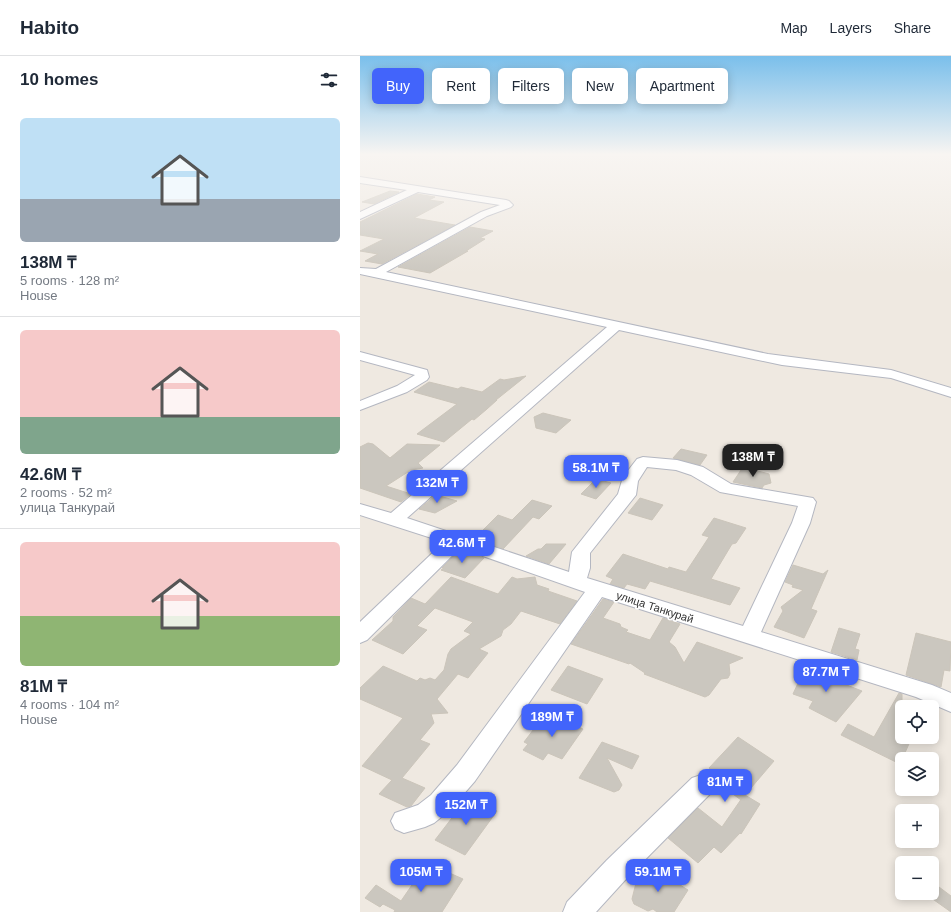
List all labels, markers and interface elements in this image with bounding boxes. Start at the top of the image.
text: Habito [20,17,79,38]
text: Map [780,20,808,36]
text: Layers [830,20,872,36]
text: Share [894,20,931,36]
chip: Buy [372,68,424,104]
chip: Rent [432,68,490,104]
chip: Filters [498,68,564,104]
chip: New [572,68,628,104]
chip: Apartment [636,68,728,104]
icon: filters [318,69,340,91]
text: 10 homes [20,70,98,89]
icon: home [144,144,216,216]
text: 138M ₸ [20,253,77,272]
text: 5 rooms · 128 m² [20,273,119,288]
text: House [20,288,58,303]
icon: home [144,356,216,428]
pin: 138M ₸ [720,444,786,478]
text: 138M ₸ [731,449,775,464]
pin: 58.1M ₸ [559,455,633,489]
text: 58.1M ₸ [573,460,619,475]
text: 42.6M ₸ [20,465,81,484]
pin: 132M ₸ [404,470,470,504]
text: 132M ₸ [415,475,459,490]
text: 2 rooms · 52 m² [20,485,112,500]
text: улица Танкурай [20,500,115,515]
pin: 42.6M ₸ [425,530,499,564]
text: 42.6M ₸ [439,535,485,550]
icon: home [144,568,216,640]
street label: улица Танкурай [615,589,695,625]
pin: 87.7M ₸ [789,659,863,693]
text: 87.7M ₸ [803,664,849,679]
text: 81M ₸ [20,677,67,696]
text: 4 rooms · 104 m² [20,697,119,712]
map controls [895,700,939,900]
button: locate [895,700,939,744]
pin: 189M ₸ [519,704,585,738]
text: 189M ₸ [530,709,574,724]
text: House [20,712,58,727]
button: layers [895,752,939,796]
pin: 81M ₸ [697,769,753,803]
text: 81M ₸ [707,774,743,789]
pin: 152M ₸ [433,792,499,826]
text: 152M ₸ [444,797,488,812]
button: + [895,804,939,848]
button: − [895,856,939,900]
pin: 105M ₸ [388,859,454,893]
pin: 59.1M ₸ [621,859,695,893]
text: 105M ₸ [399,864,443,879]
text: 59.1M ₸ [635,864,681,879]

